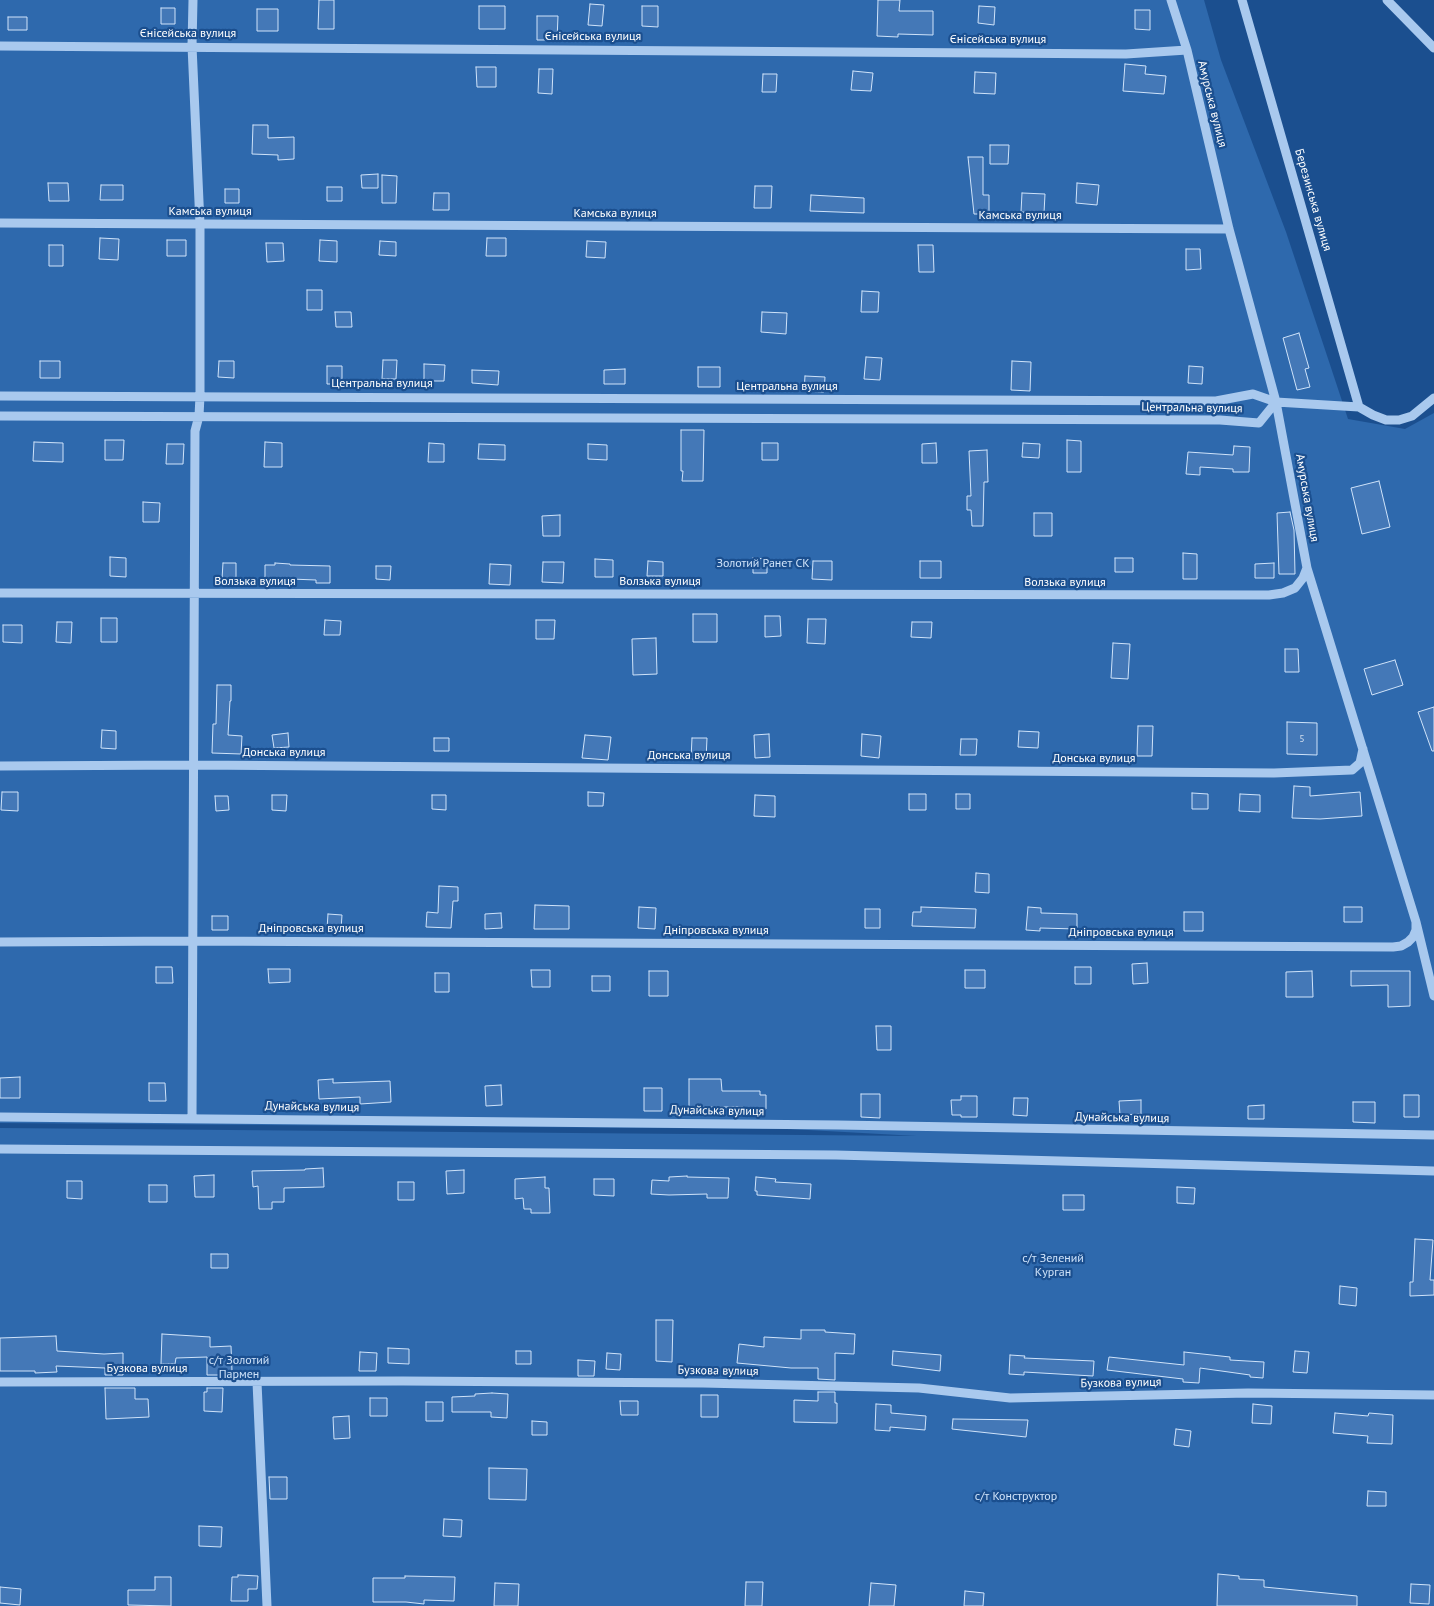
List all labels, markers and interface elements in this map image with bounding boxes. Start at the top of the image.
street label: Єнісейська вулиця [140,27,236,41]
street label: Єнісейська вулиця [545,30,641,44]
street label: Єнісейська вулиця [950,33,1046,47]
street label: Амурська вулиця [1194,59,1230,149]
street label: Березинська вулиця [1292,147,1334,253]
street label: Камська вулиця [168,205,252,219]
street label: Камська вулиця [573,207,657,221]
street label: Камська вулиця [978,209,1062,223]
street label: Центральна вулиця [331,377,433,391]
street label: Центральна вулиця [736,380,838,394]
street label: Центральна вулиця [1141,400,1243,416]
street label: Амурська вулиця [1292,453,1322,543]
park label: Золотий Ранет СК [716,557,810,571]
street label: Волзька вулиця [214,575,296,589]
street label: Волзька вулиця [619,575,701,589]
street label: Волзька вулиця [1024,576,1106,590]
house number: 5 [1299,733,1305,745]
street label: Донська вулиця [243,746,325,760]
street label: Донська вулиця [648,749,730,763]
street label: Донська вулиця [1053,752,1135,766]
street label: Дніпровська вулиця [258,922,364,936]
street label: Дніпровська вулиця [663,924,769,938]
street label: Дніпровська вулиця [1068,926,1174,940]
street label: Дунайська вулиця [265,1099,359,1115]
street label: Дунайська вулиця [670,1103,764,1119]
street label: Дунайська вулиця [1075,1110,1169,1126]
park label: с/т Зелений Курган [1022,1252,1084,1280]
park label: с/т Золотий Пармен [209,1354,269,1382]
street label: Бузкова вулиця [107,1362,187,1376]
street label: Бузкова вулиця [677,1363,759,1379]
street label: Бузкова вулиця [1080,1375,1162,1391]
park label: с/т Конструктор [975,1490,1057,1504]

